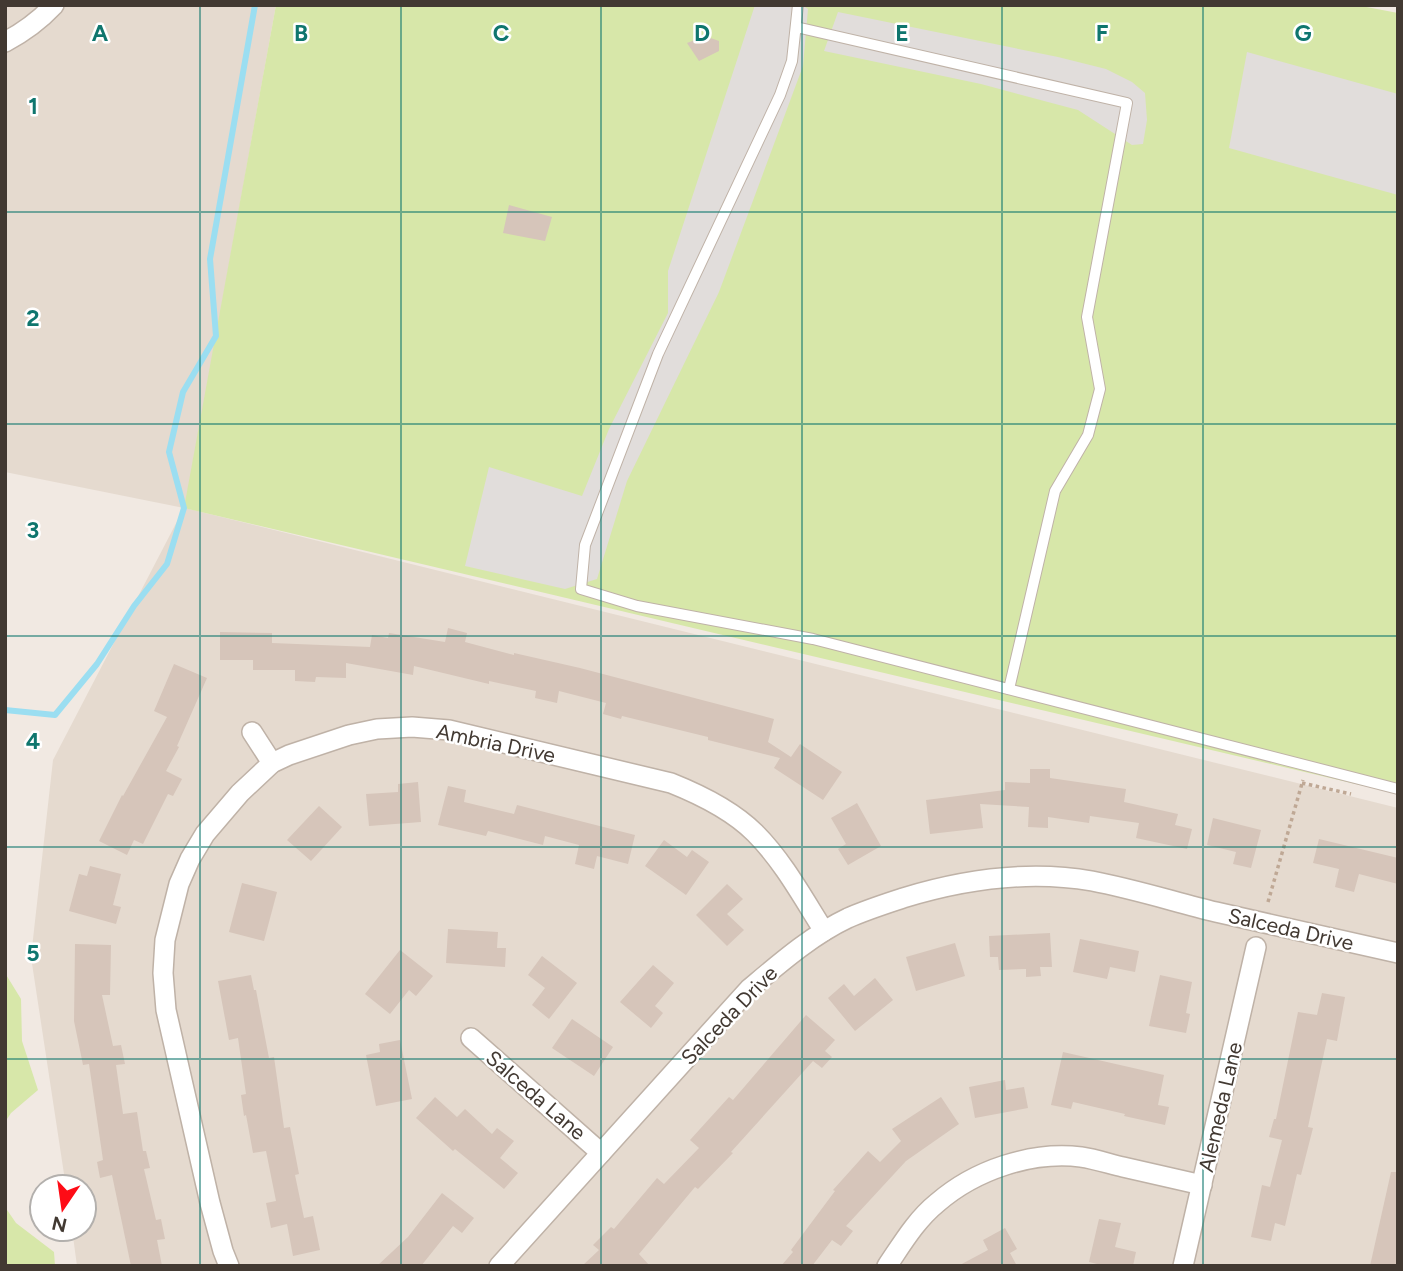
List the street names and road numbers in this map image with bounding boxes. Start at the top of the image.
street label: Ambria Drive [434,718,558,768]
street label: Salceda Drive [1226,902,1356,956]
street label: Salceda Drive [676,960,782,1070]
street label: Alemeda Lane [1193,1040,1247,1174]
street label: Salceda Lane [481,1045,591,1145]

